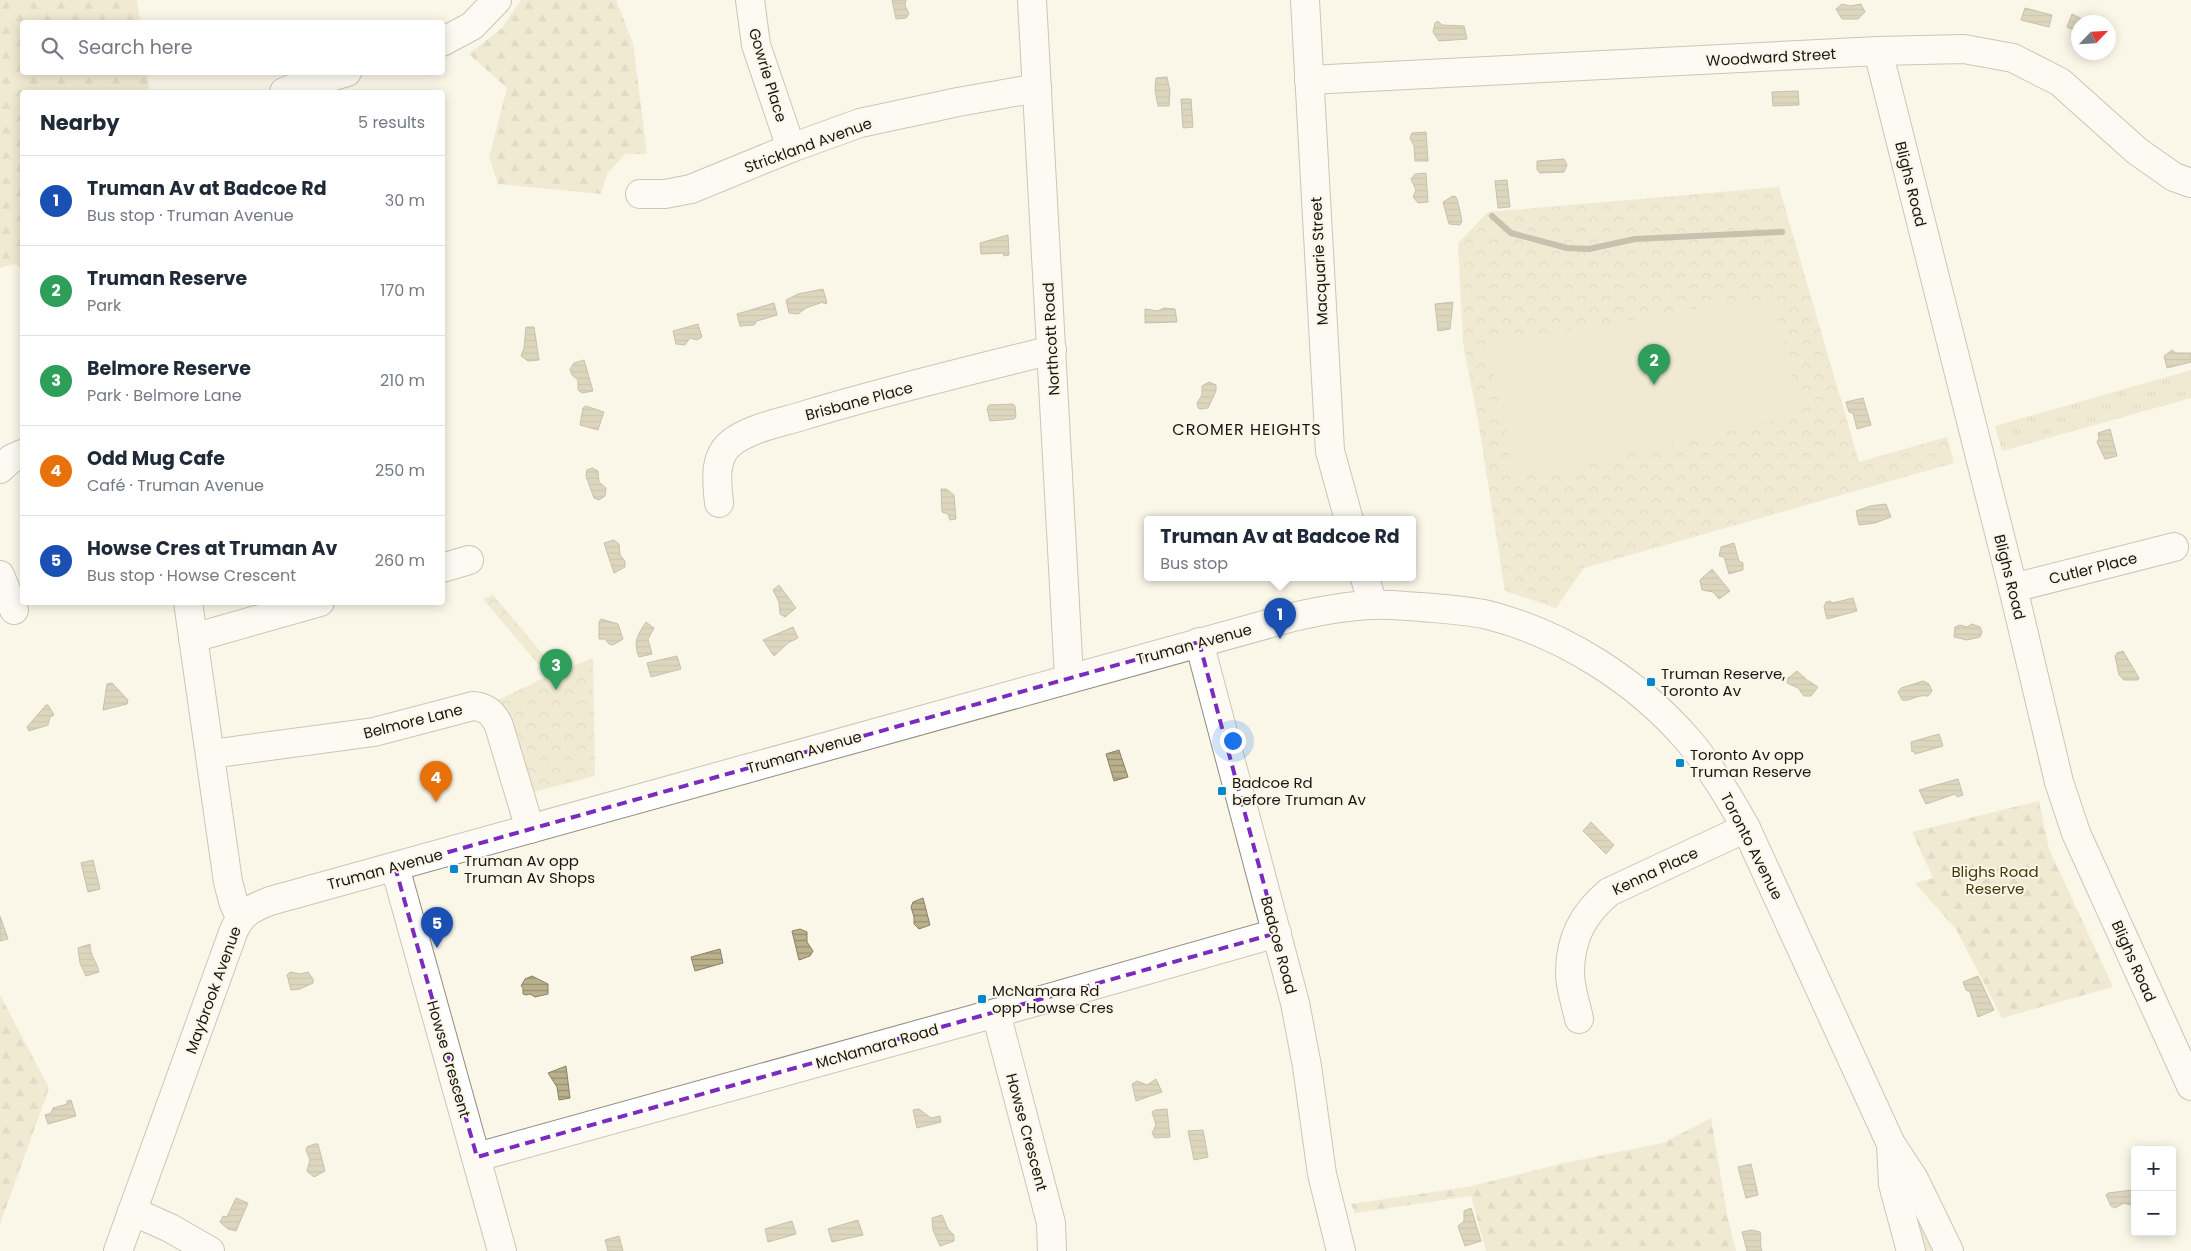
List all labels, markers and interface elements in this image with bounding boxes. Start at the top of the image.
north arrow [2071,15,2116,60]
search box [20,20,445,75]
street label: Gowrie Place [744,26,792,124]
icon: search [38,34,66,62]
text: Search here [78,34,192,61]
street label: Woodward Street [1705,43,1837,71]
text: Nearby [40,108,120,137]
text: 5 results [358,111,425,134]
street label: Strickland Avenue [741,112,875,178]
street label: Blighs Road [1890,139,1932,229]
text: Truman Av at Badcoe Rd [87,175,327,202]
text: 1 [53,189,59,212]
text: 30 m [385,189,425,212]
street label: Macquarie Street [1305,196,1333,326]
text: Bus stop · Truman Avenue [87,204,294,227]
text: Truman Reserve [87,265,247,292]
text: 2 [51,279,61,302]
text: 170 m [380,279,425,302]
street label: Northcott Road [1038,282,1064,396]
text: Park [87,294,121,317]
pin: 2 [1638,344,1670,385]
text: Belmore Reserve [87,355,251,382]
text: 3 [51,369,61,392]
text: 210 m [380,369,425,392]
street label: Brisbane Place [803,377,915,425]
text: Park · Belmore Lane [87,384,242,407]
district label: CROMER HEIGHTS [1172,418,1322,441]
text: Odd Mug Cafe [87,445,225,472]
text: 4 [51,459,61,482]
text: 250 m [375,459,425,482]
text: Café · Truman Avenue [87,474,264,497]
popup [1144,516,1416,581]
text: Truman Av at Badcoe Rd [1160,523,1400,550]
street label: Blighs Road [1989,532,2031,622]
text: Howse Cres at Truman Av [87,535,337,562]
street label: Cutler Place [2047,547,2139,589]
text: 5 [51,549,61,572]
text: 260 m [375,549,425,572]
text: Bus stop [1160,552,1228,575]
text: Bus stop · Howse Crescent [87,564,296,587]
pin: 1 [1264,598,1296,639]
street label: Truman Avenue [1134,618,1254,670]
pin: 3 [540,649,572,690]
place label: Truman Reserve, Toronto Av [1661,663,1785,701]
marker: Truman Reserve, Toronto Av [1645,676,1657,688]
street label: Belmore Lane [361,699,465,743]
street label: Truman Avenue [744,726,864,778]
your location [1220,728,1246,754]
place label: Toronto Av opp Truman Reserve [1690,744,1811,782]
marker: Toronto Av opp Truman Reserve [1674,757,1686,769]
pin: 4 [420,761,452,802]
place label: Badcoe Rd before Truman Av [1232,772,1366,810]
marker: Badcoe Rd before Truman Av [1216,785,1228,797]
street label: Toronto Avenue [1716,789,1788,903]
street label: Kenna Place [1609,842,1701,900]
street label: Truman Avenue [325,843,445,895]
place label: Truman Av opp Truman Av Shops [464,850,595,888]
park label: Blighs Road Reserve [1951,861,2039,899]
marker: Truman Av opp Truman Av Shops [448,863,460,875]
street label: Badcoe Road [1256,894,1302,996]
pin: 5 [421,907,453,948]
street label: Blighs Road [2107,917,2161,1005]
street label: Maybrook Avenue [180,923,246,1057]
place label: McNamara Rd opp Howse Cres [992,980,1114,1018]
marker: McNamara Rd opp Howse Cres [976,993,988,1005]
street label: Howse Crescent [422,998,476,1120]
street label: McNamara Road [813,1018,941,1074]
street label: Howse Crescent [1001,1071,1053,1193]
map controls [2131,1146,2176,1236]
button: + [2131,1146,2176,1191]
button: − [2131,1191,2176,1236]

